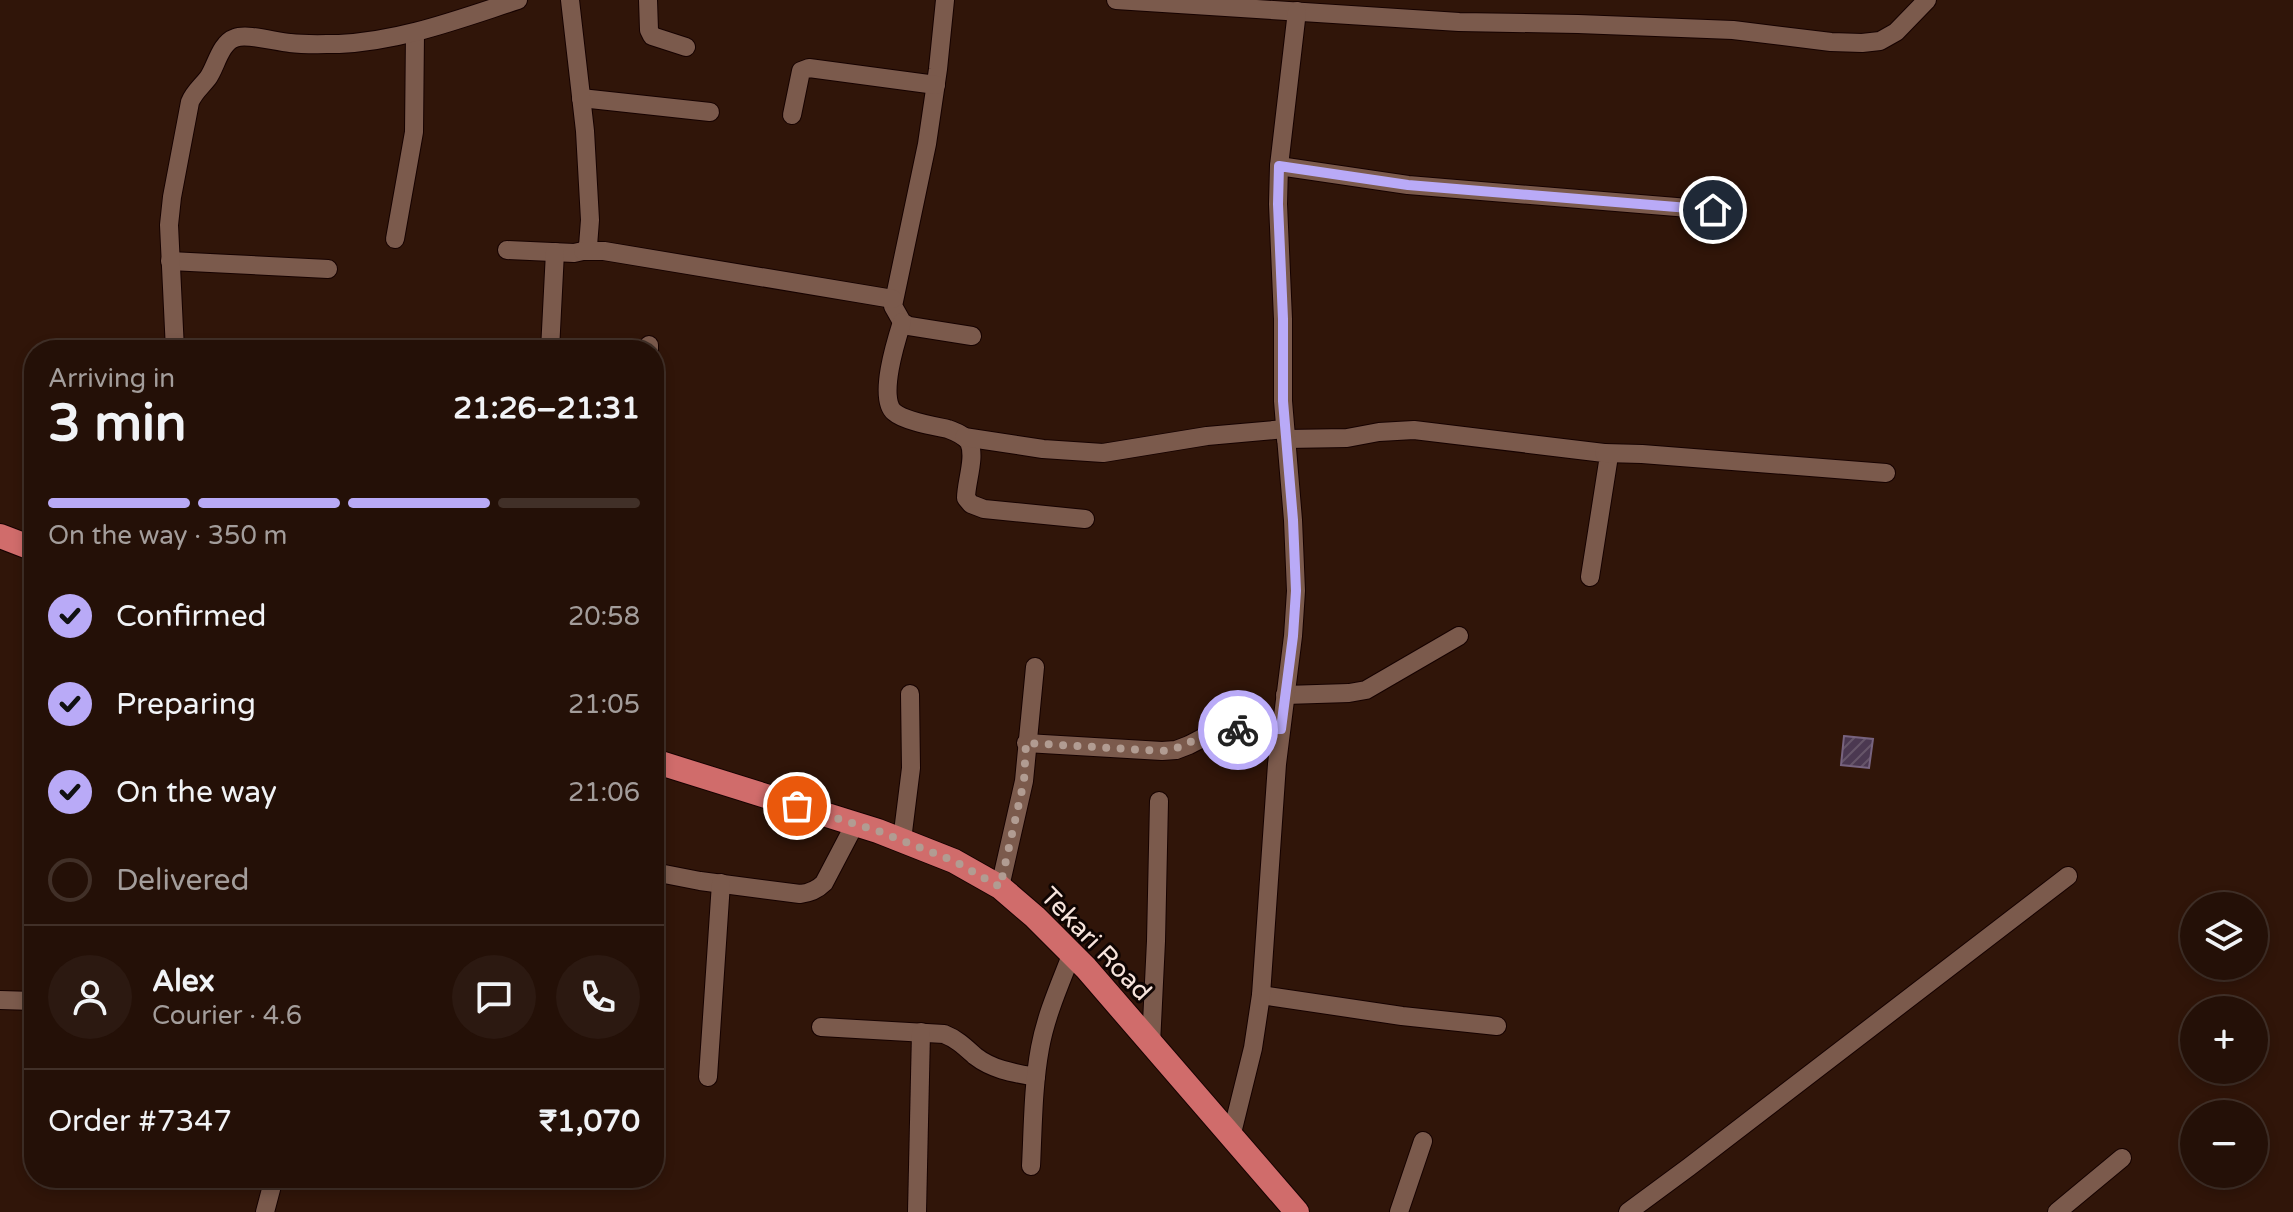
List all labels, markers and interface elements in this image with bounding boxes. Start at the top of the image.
pin [1679,176,1747,244]
icon: home [1691,188,1735,232]
text: Arriving in [48,363,175,394]
text: 21:26–21:31 [453,390,640,427]
text: 3 min [48,392,187,455]
text: On the way · 350 m [48,520,287,551]
icon: check [48,594,92,638]
text: Confirmed [116,598,267,635]
text: 20:58 [568,601,640,632]
icon: check [48,682,92,726]
text: Preparing [116,686,256,723]
text: 21:05 [568,689,640,720]
courier [1198,690,1278,770]
icon: bike [1216,708,1260,752]
icon: check [48,770,92,814]
pin [763,772,831,840]
text: On the way [116,774,277,811]
text: 21:06 [568,777,640,808]
icon: bag [775,784,819,828]
text: Delivered [116,862,250,899]
street label: Tekari Road [1034,881,1158,1007]
map controls [2180,892,2268,1188]
button: layers [2180,892,2268,980]
button: person [48,955,132,1039]
button: chat [452,955,536,1039]
button: phone [556,955,640,1039]
text: Alex [152,963,215,1000]
button: + [2180,996,2268,1084]
text: Courier · 4.6 [152,1000,302,1031]
button: − [2180,1100,2268,1188]
text: Order #7347 [48,1103,232,1140]
text: ₹1,070 [539,1103,640,1140]

